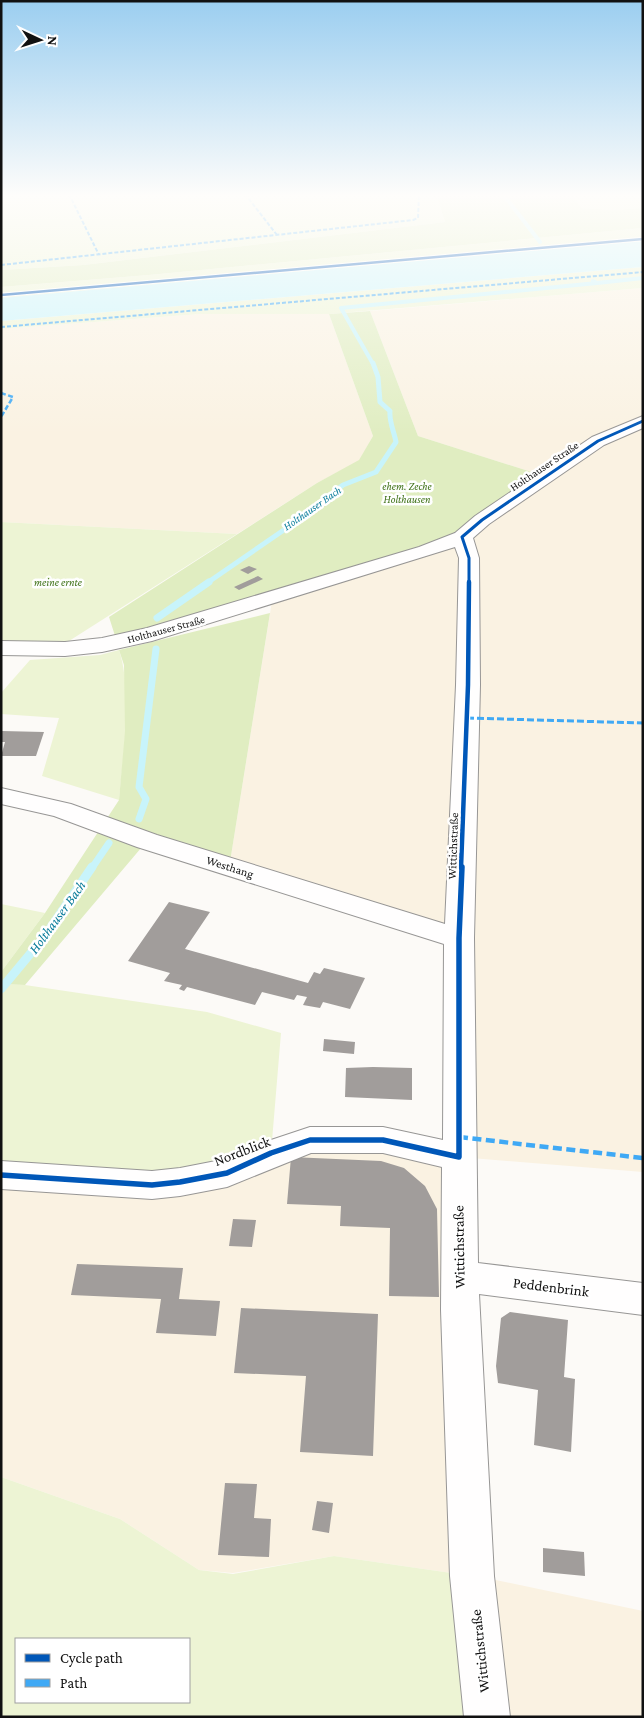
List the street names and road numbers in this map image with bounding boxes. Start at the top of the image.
street label: Holthauser Straße [508,439,581,493]
street label: Holthauser Straße [126,613,206,645]
street label: Wittichstraße [445,812,461,880]
street label: Westhang [205,853,256,881]
street label: Nordblick [212,1133,273,1169]
street label: Wittichstraße [450,1205,468,1289]
street label: Peddenbrink [512,1274,591,1300]
street label: Wittichstraße [468,1608,492,1693]

